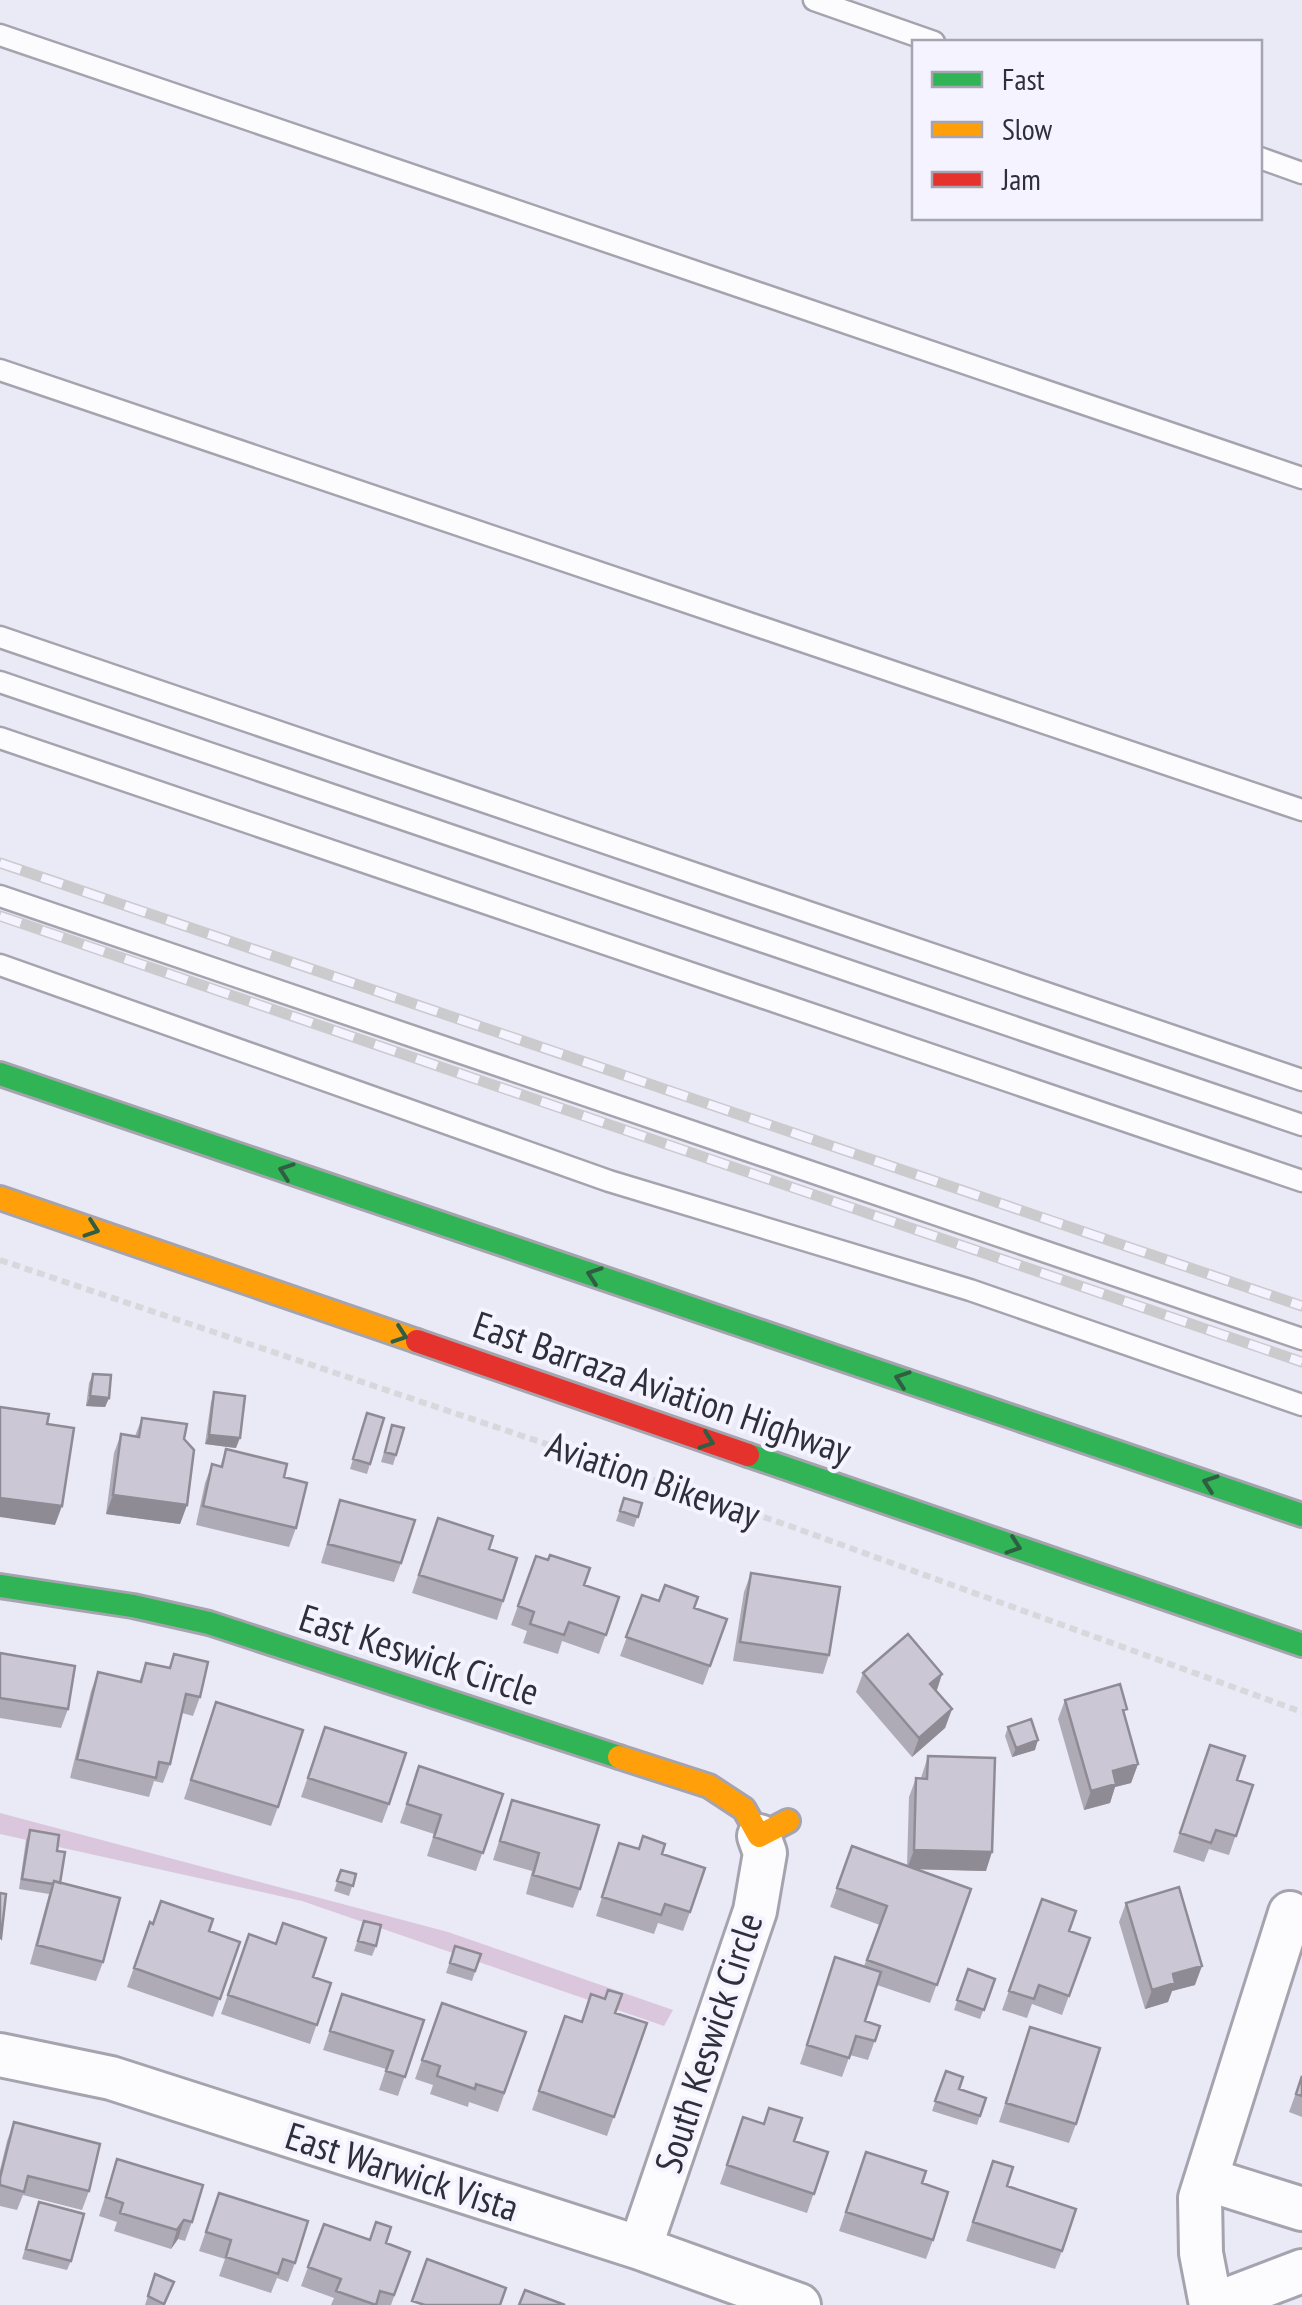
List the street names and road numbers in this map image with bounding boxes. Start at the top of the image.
street label: East Barraza Aviation Highway [467,1299,859,1475]
street label: Aviation Bikeway [540,1419,767,1538]
street label: East Keswick Circle [294,1592,545,1715]
street label: South Keswick Circle [642,1906,773,2179]
street label: East Warwick Vista [280,2110,525,2231]

